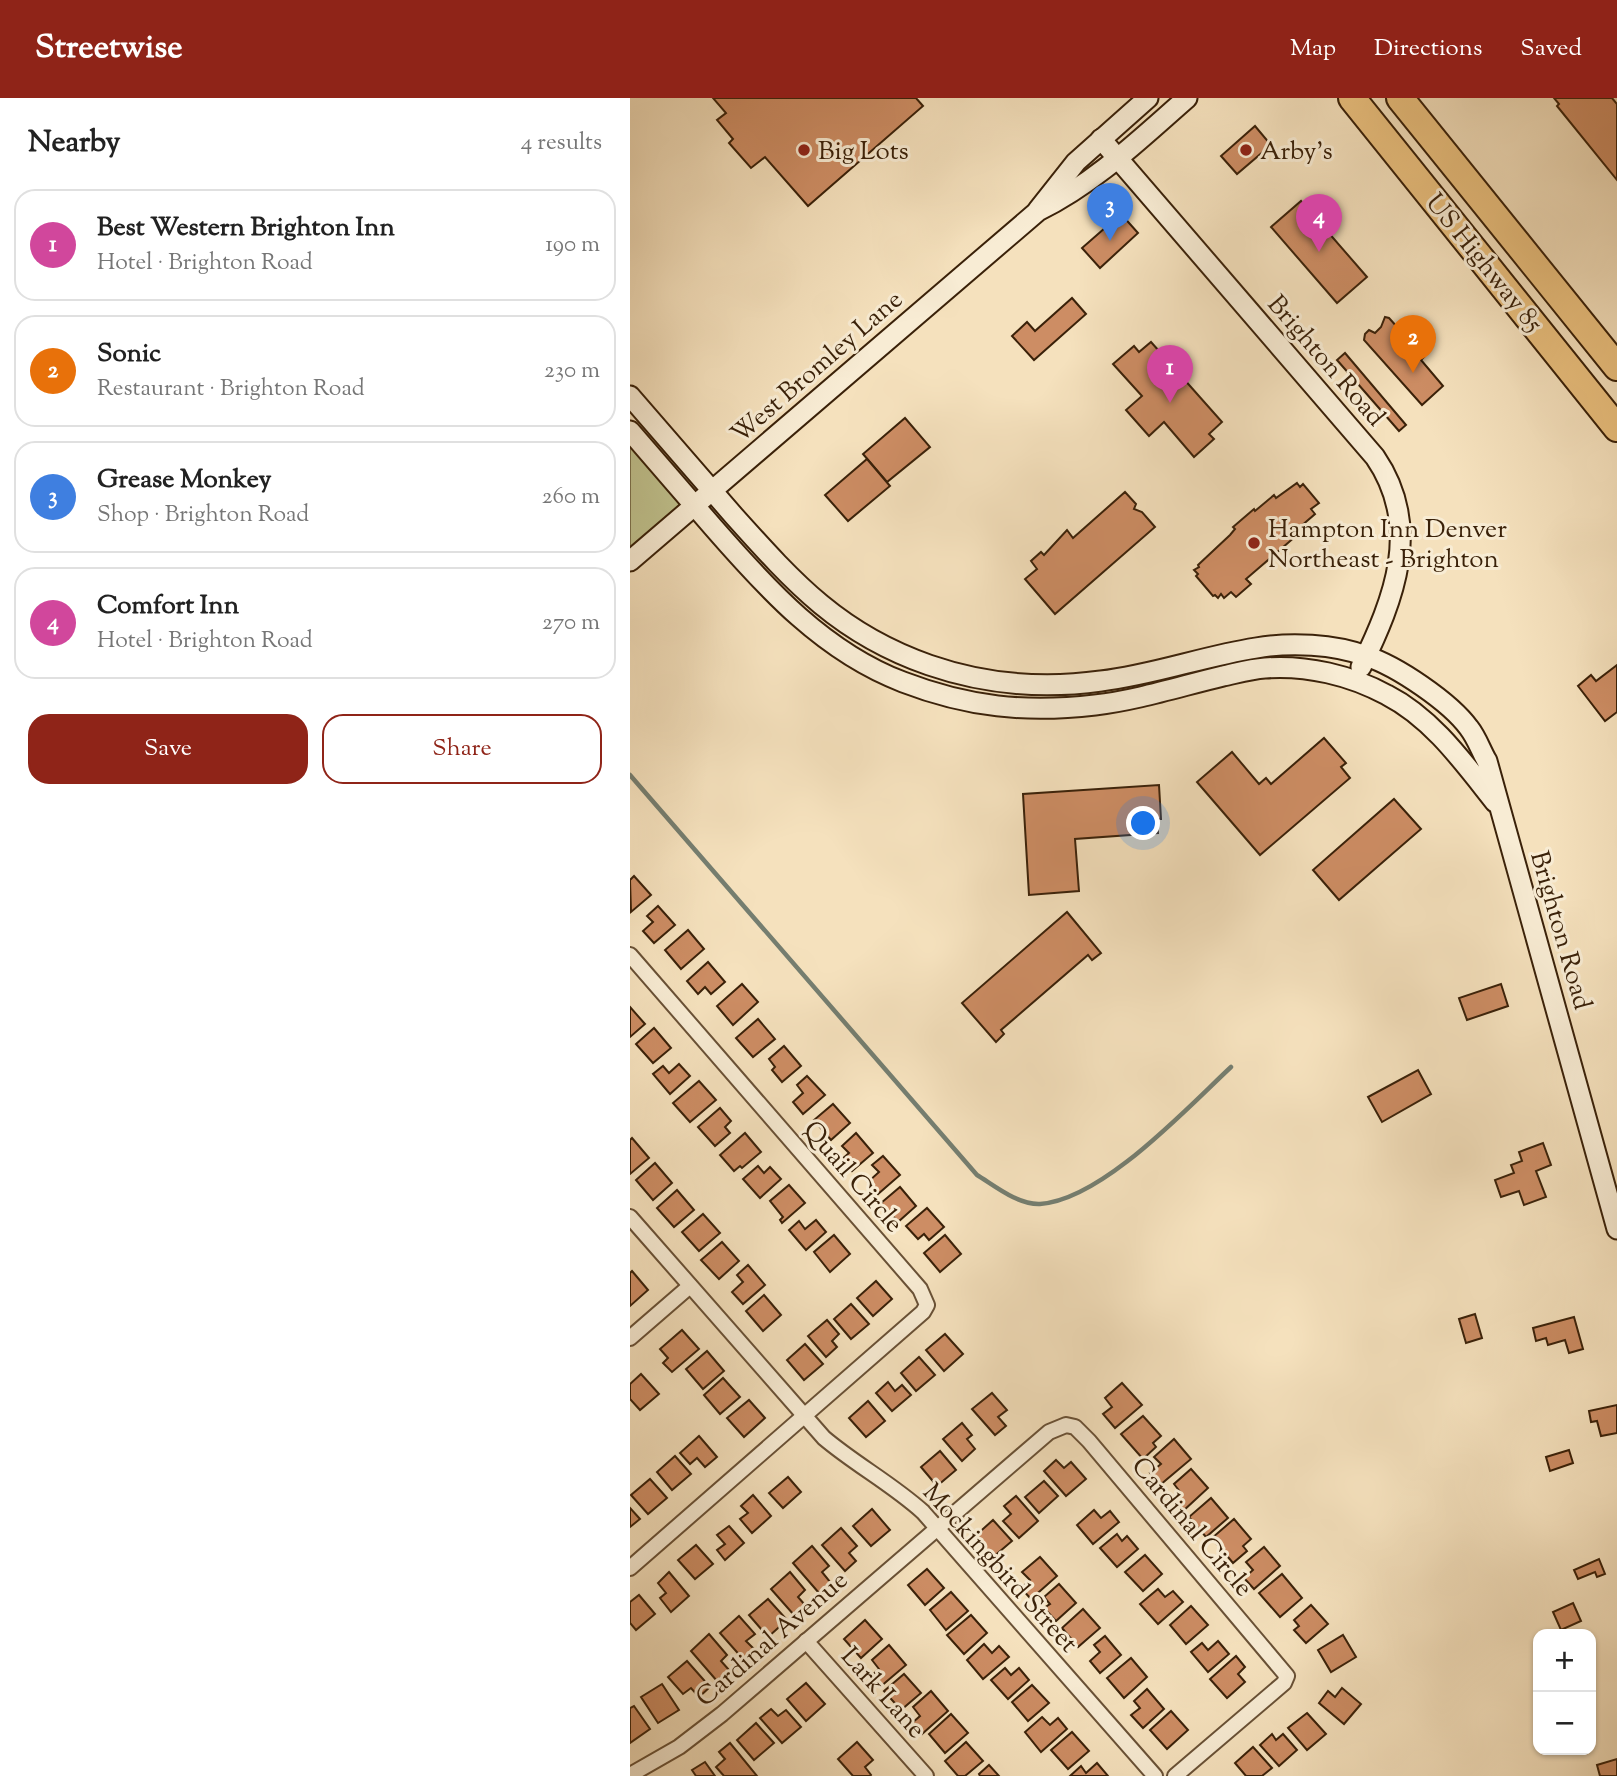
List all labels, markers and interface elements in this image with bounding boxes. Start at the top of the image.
text: Streetwise [35,25,183,73]
text: Map [1290,32,1336,66]
text: Directions [1374,32,1482,66]
text: Saved [1520,32,1582,66]
text: Nearby [28,122,120,165]
text: 4 results [521,127,602,160]
place label: Big Lots [818,134,909,171]
place label: Arby's [1260,134,1333,171]
marker: Big Lots [796,142,812,158]
marker: Arby's [1238,142,1254,158]
pin: 3 [1087,183,1133,241]
street label: US Highway 85 [1415,186,1551,341]
pin: 4 [1296,194,1342,252]
text: Best Western Brighton Inn [97,210,395,247]
text: 1 [49,229,57,262]
text: 190 m [545,229,600,262]
text: Hotel · Brighton Road [97,247,313,280]
street label: West Bromley Lane [724,283,912,453]
street label: Brighton Road [1258,288,1393,436]
pin: 2 [1390,315,1436,373]
text: Sonic [97,336,161,373]
pin: 1 [1147,345,1193,403]
text: 2 [48,355,58,388]
text: 230 m [544,355,600,388]
text: Restaurant · Brighton Road [97,373,365,406]
text: Grease Monkey [97,462,271,499]
text: 3 [48,481,58,514]
text: 260 m [542,481,600,514]
text: Shop · Brighton Road [97,499,309,532]
place label: Hampton Inn Denver Northeast - Brighton [1268,512,1507,579]
marker: Hampton Inn Denver Northeast - Brighton [1246,535,1262,551]
text: Comfort Inn [97,588,239,625]
text: 4 [47,607,59,640]
text: 270 m [542,607,600,640]
text: Hotel · Brighton Road [97,625,313,658]
button: Save [28,714,308,784]
button: Share [322,714,602,784]
your location [1126,806,1160,840]
street label: Brighton Road [1519,847,1600,1015]
street label: Quail Circle [793,1114,911,1242]
street label: Cardinal Circle [1121,1450,1261,1606]
street label: Mockingbird Street [913,1476,1086,1662]
street label: Cardinal Avenue [688,1563,857,1717]
map controls [1533,1629,1596,1755]
button: + [1533,1629,1596,1692]
street label: Lark Lane [831,1640,933,1747]
button: − [1533,1692,1596,1755]

